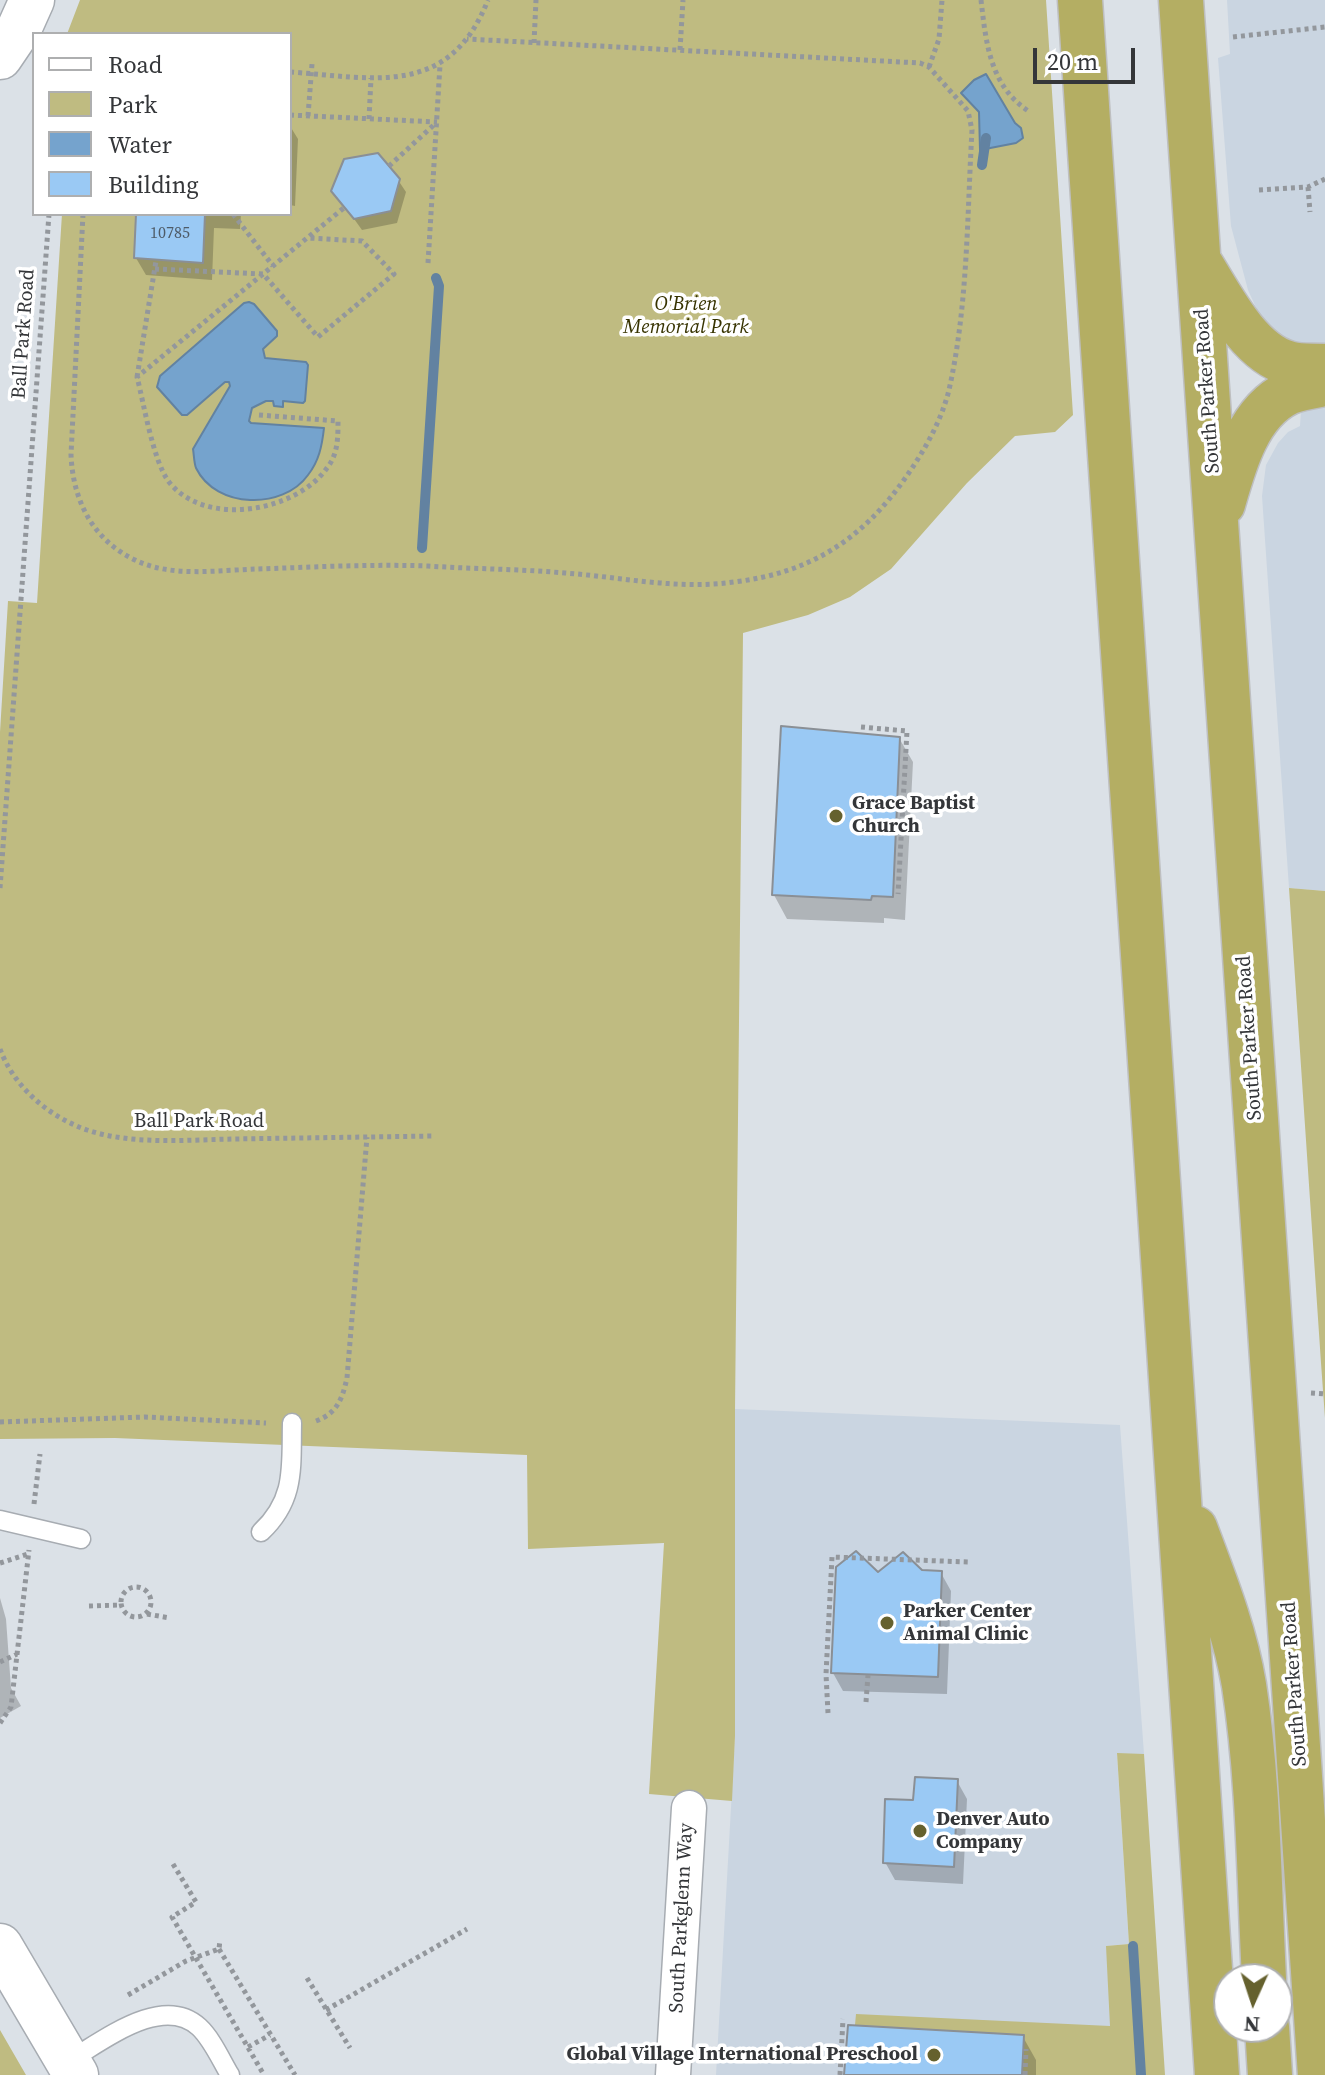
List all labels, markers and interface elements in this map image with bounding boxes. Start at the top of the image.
legend [32,32,292,216]
scale bar [1037,32,1139,82]
text: 20 m [1047,45,1098,78]
text: Road [108,48,162,81]
text: Park [108,88,157,121]
text: Water [108,128,172,161]
text: Building [108,168,199,201]
house number: 10785 [150,224,190,244]
street label: Ball Park Road [7,268,41,400]
park label: O'Brien Memorial Park [623,293,749,340]
street label: South Parker Road [1190,308,1226,474]
place label: Grace Baptist Church [852,792,975,839]
marker: Grace Baptist Church [827,807,845,825]
street label: South Parker Road [1232,955,1268,1121]
street label: Ball Park Road [134,1110,264,1134]
place label: Parker Center Animal Clinic [903,1600,1032,1647]
street label: South Parker Road [1277,1601,1313,1767]
marker: Parker Center Animal Clinic [878,1614,896,1632]
place label: Denver Auto Company [936,1808,1050,1855]
street label: South Parkglenn Way [665,1822,699,2014]
marker: Denver Auto Company [911,1822,929,1840]
north arrow [1213,1963,1293,2043]
text: N [1243,2010,1261,2040]
place label: Global Village International Preschool [566,2043,918,2067]
marker: Global Village International Preschool [925,2046,943,2064]

